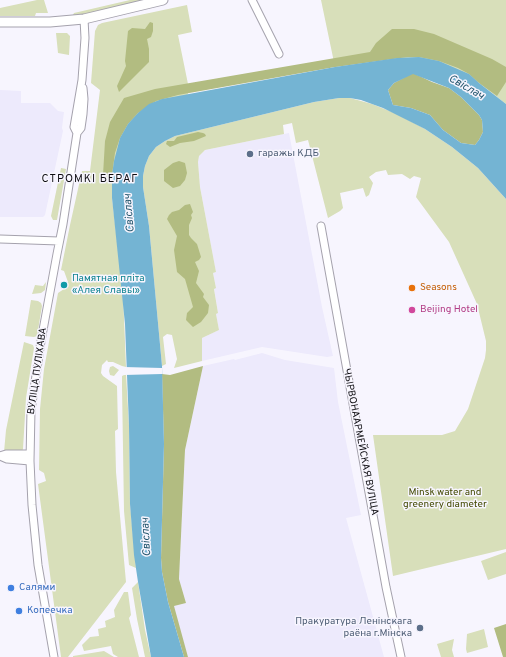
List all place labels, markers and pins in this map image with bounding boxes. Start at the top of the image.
place label: гаражы КДБ [258,148,319,160]
marker: гаражы КДБ [245,149,255,159]
place label: Памятная пліта «Алея Славы» [72,273,145,296]
marker: Памятная пліта «Алея Славы» [59,280,69,290]
place label: Seasons [420,282,457,294]
marker: Seasons [407,283,417,293]
place label: Beijing Hotel [420,304,478,316]
marker: Beijing Hotel [407,305,417,315]
place label: Салями [19,582,55,594]
marker: Салями [6,583,16,593]
place label: Копеечка [27,605,73,617]
marker: Копеечка [14,606,24,616]
place label: Пракуратура Ленінскага раёна г.Мінска [295,616,412,640]
marker: Пракуратура Ленінскага раёна г.Мінска [415,623,425,633]

